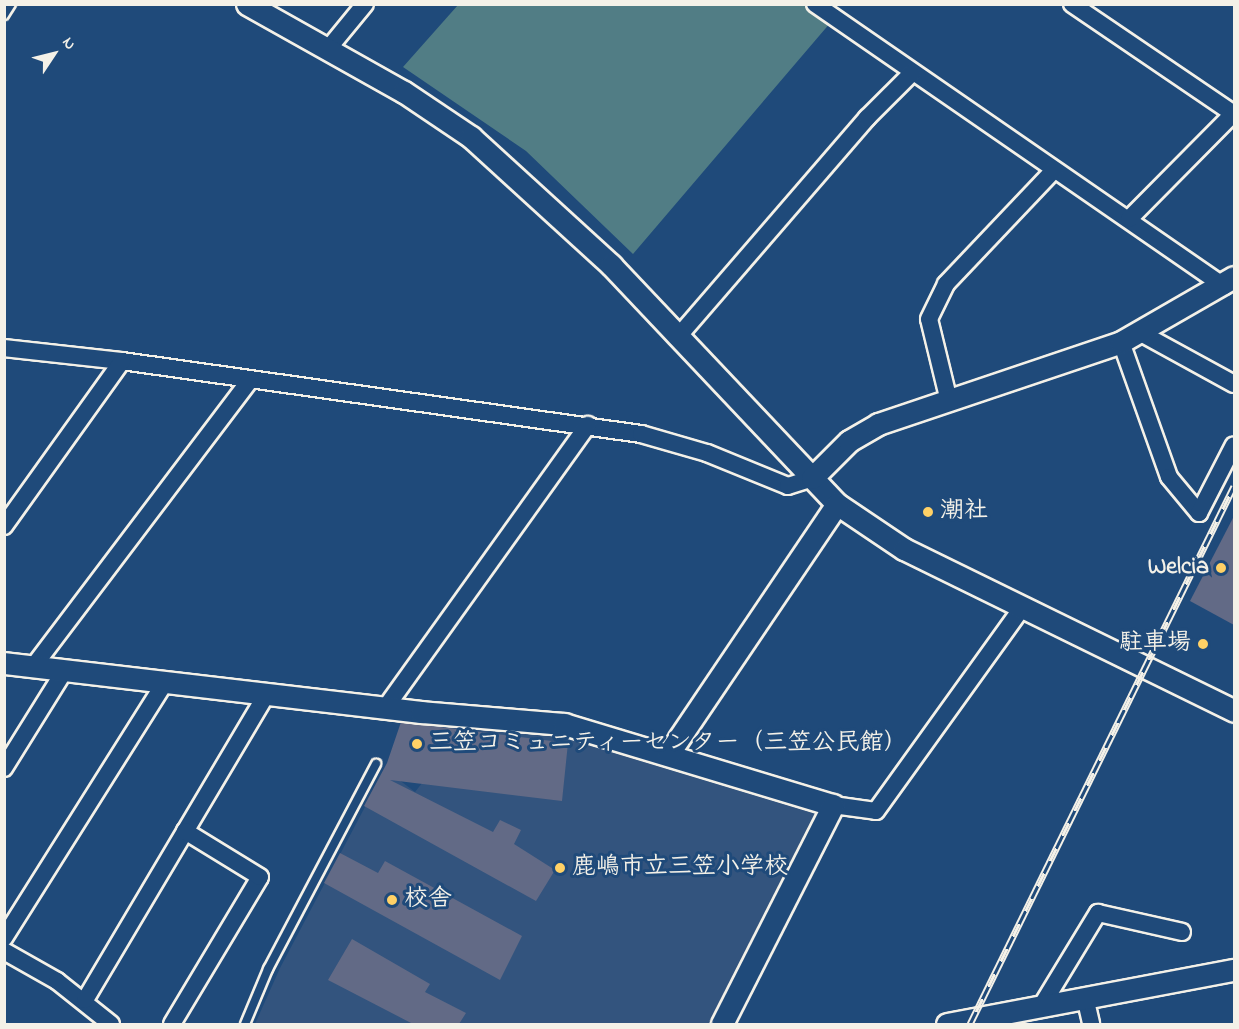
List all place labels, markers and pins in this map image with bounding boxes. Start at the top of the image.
place label: 潮社 [940,498,988,526]
marker: 潮社 [921,505,935,519]
place label: Welcia [1148,554,1209,582]
marker: Welcia [1214,561,1228,575]
place label: 駐車場 [1119,630,1191,658]
marker: 駐車場 [1196,637,1210,651]
place label: 三笠コミュニティーセンター（三笠公民館） [429,730,909,758]
marker: 三笠コミュニティーセンター（三笠公民館） [410,737,424,751]
place label: 鹿嶋市立三笠小学校 [572,854,788,882]
marker: 鹿嶋市立三笠小学校 [553,861,567,875]
place label: 校舎 [404,886,452,914]
marker: 校舎 [385,893,399,907]

